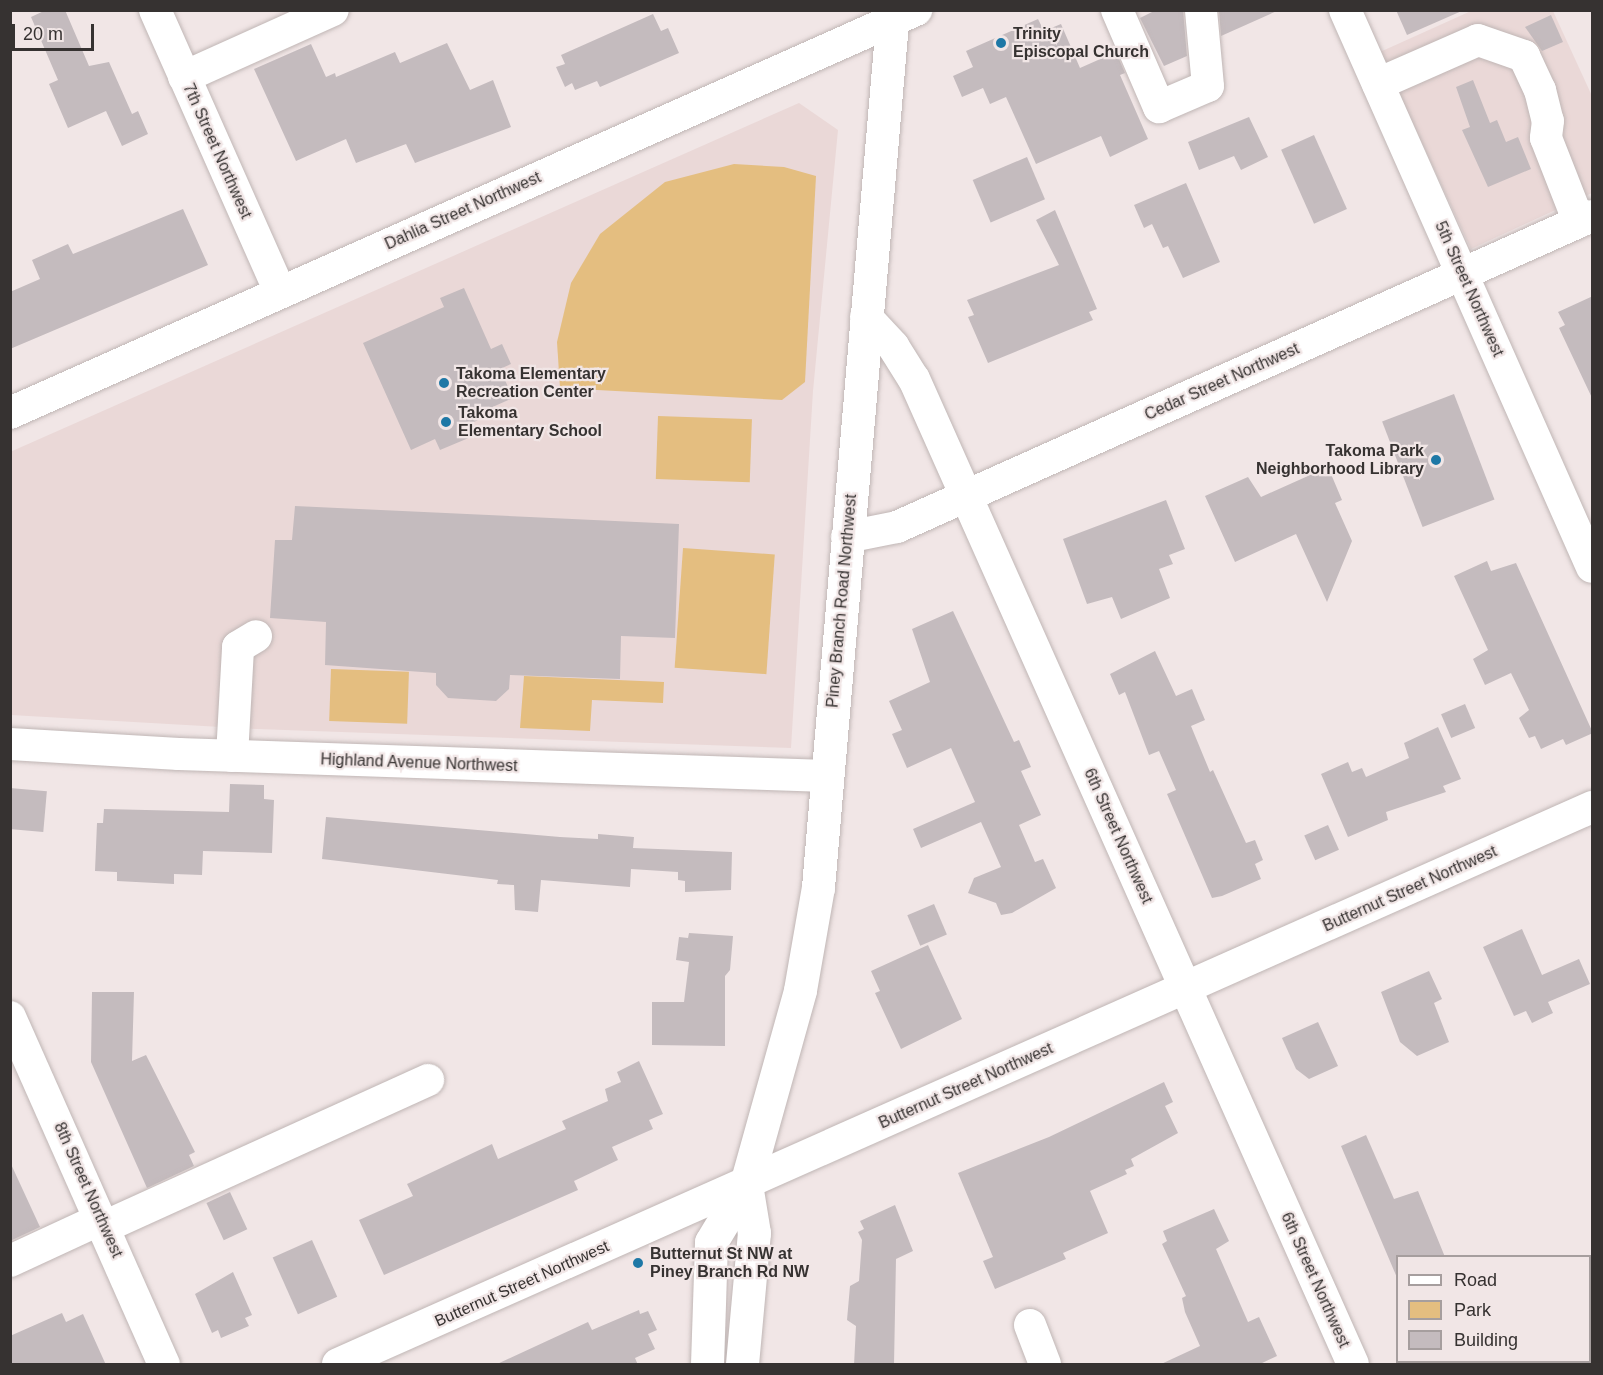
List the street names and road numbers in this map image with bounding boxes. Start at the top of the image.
street label: 7th Street Northwest [179,80,255,222]
street label: Dahlia Street Northwest [382,168,544,254]
street label: 5th Street Northwest [1431,218,1507,360]
street label: Cedar Street Northwest [1142,339,1302,425]
street label: Piney Branch Road Northwest [823,493,861,709]
street label: Highland Avenue Northwest [320,750,518,776]
street label: 6th Street Northwest [1080,765,1156,907]
street label: Butternut Street Northwest [1320,842,1500,936]
street label: Butternut Street Northwest [876,1039,1056,1133]
street label: 8th Street Northwest [50,1119,126,1261]
street label: 6th Street Northwest [1277,1209,1353,1351]
street label: Butternut Street Northwest [432,1237,612,1331]

